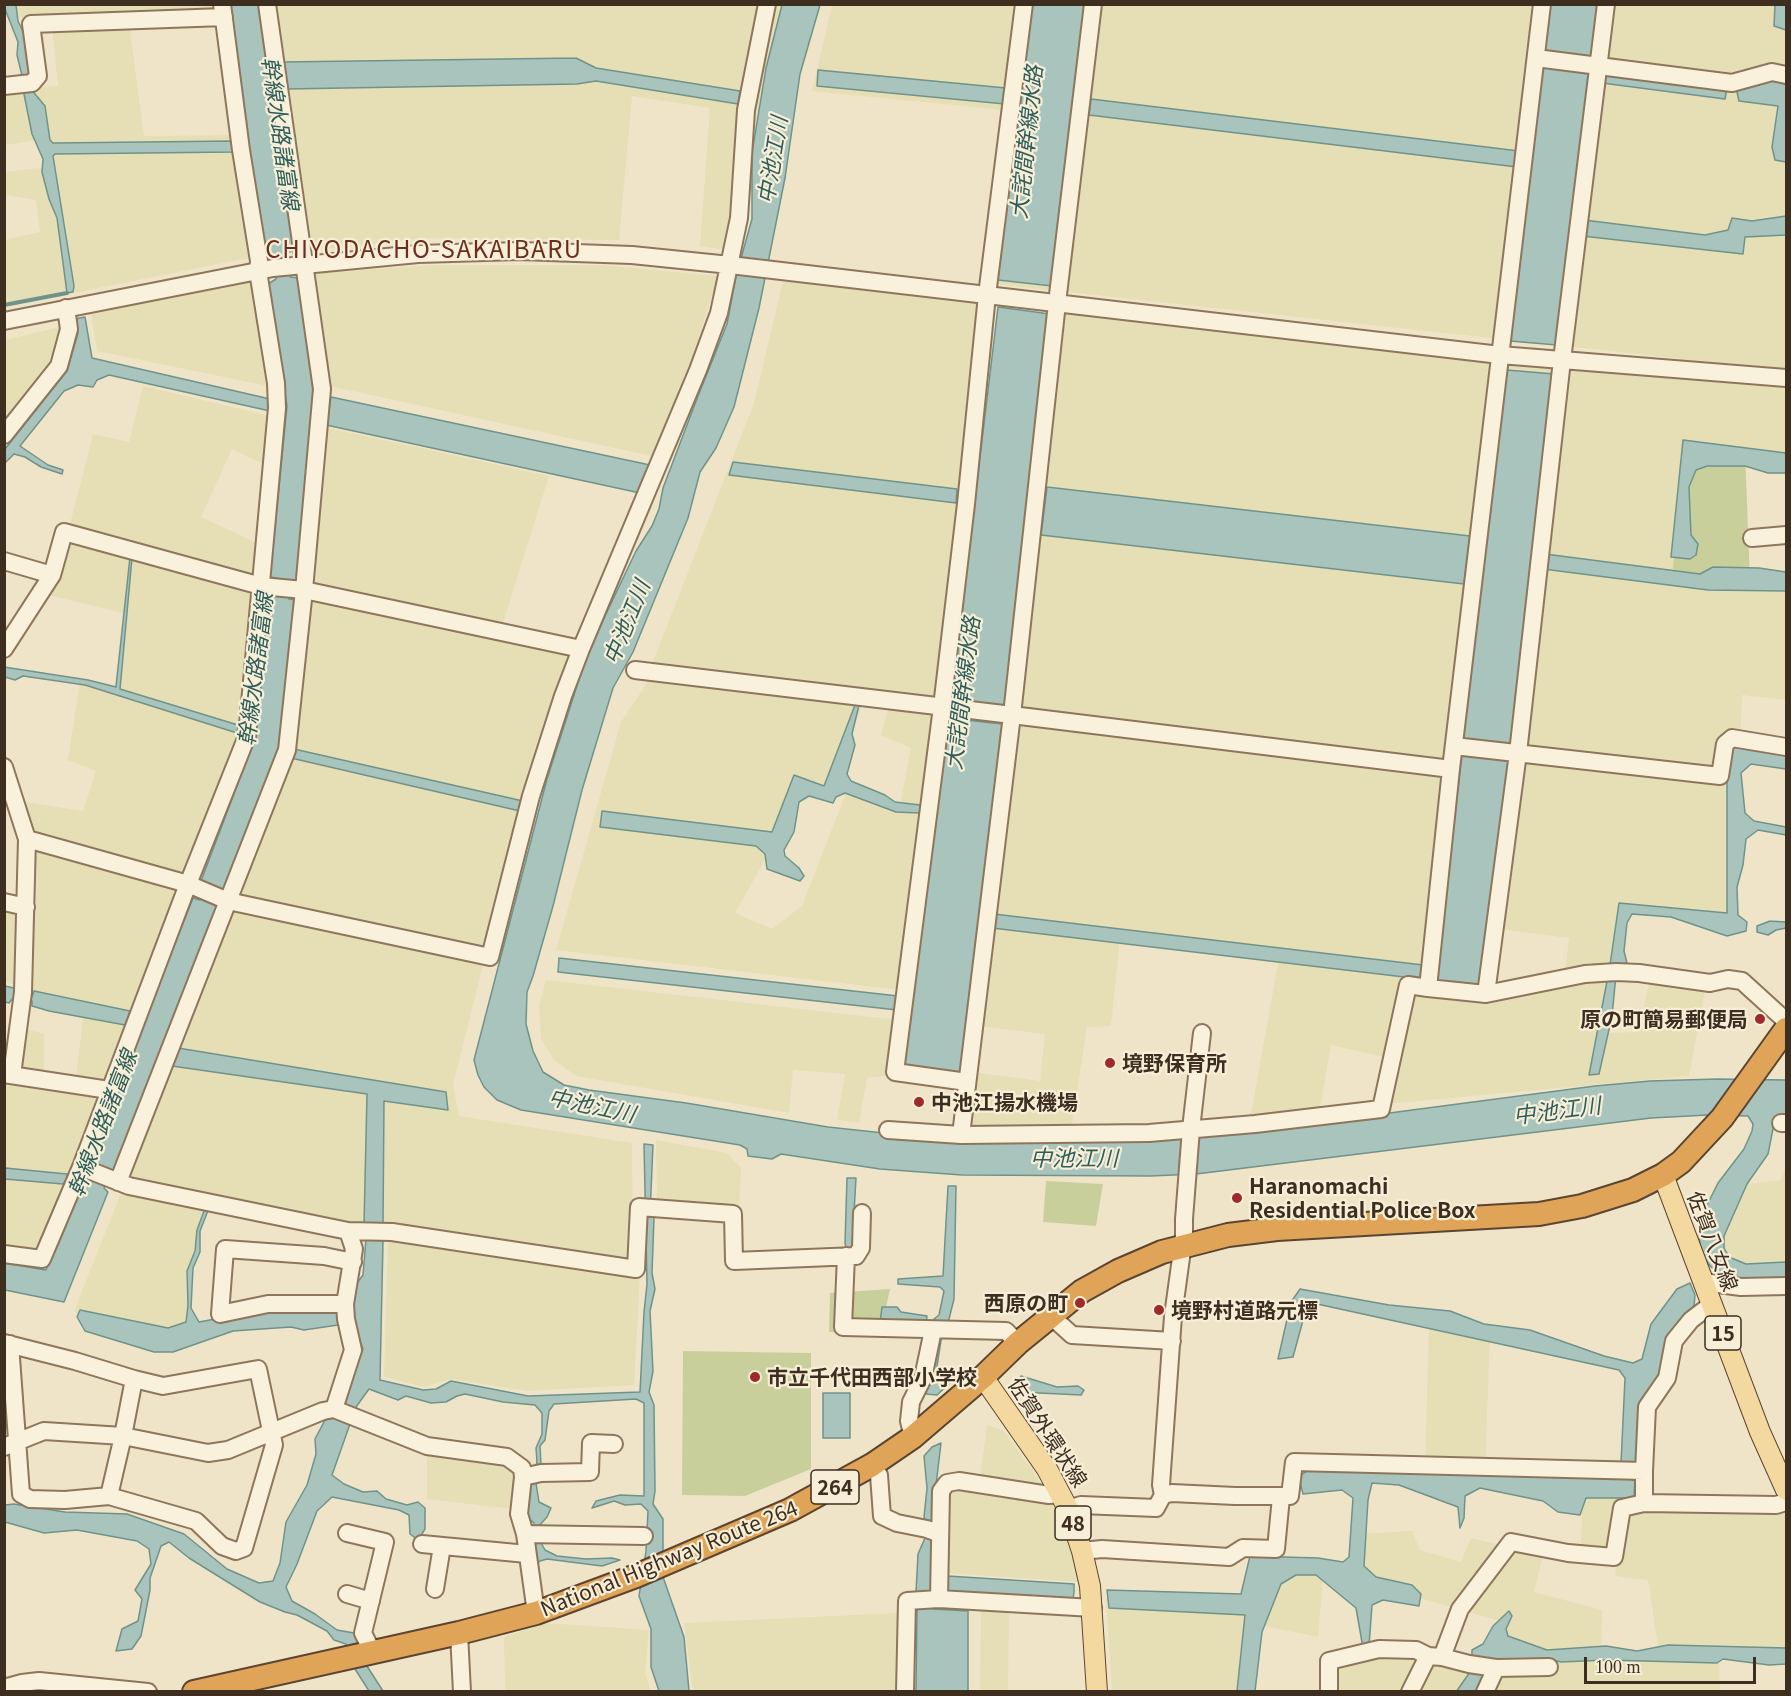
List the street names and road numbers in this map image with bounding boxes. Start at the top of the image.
street label: 佐賀八女線 [1682,1187,1744,1295]
road number: 15 [1705,1316,1741,1350]
street label: 佐賀外環状線 [1003,1372,1093,1492]
road number: 264 [811,1470,859,1504]
street label: National Highway Route 264 [537,1495,801,1621]
road number: 48 [1055,1506,1091,1540]

